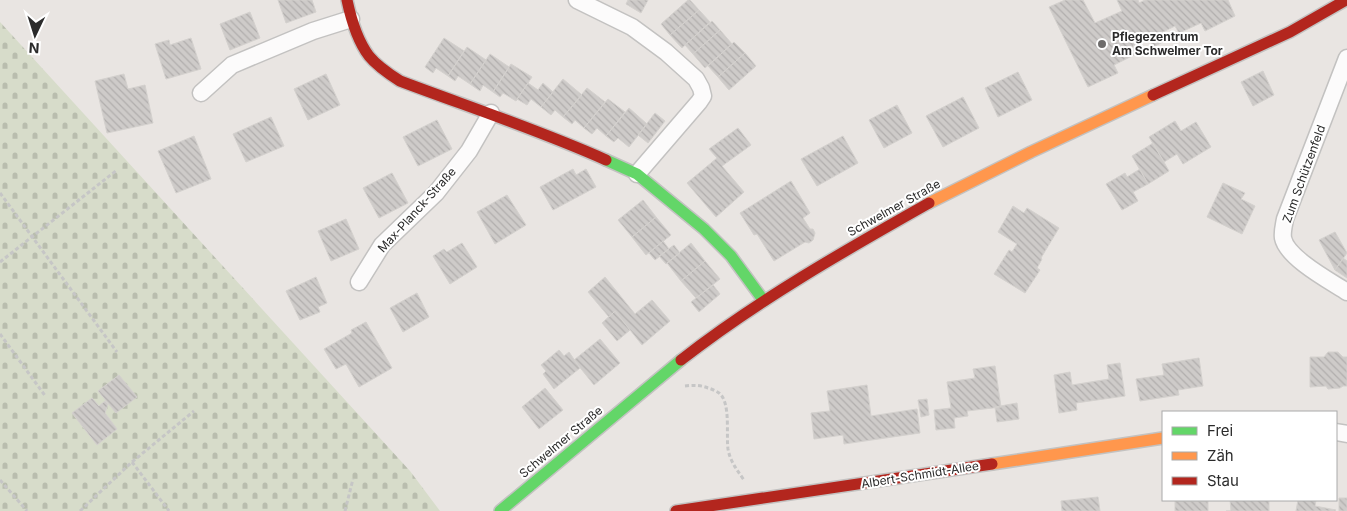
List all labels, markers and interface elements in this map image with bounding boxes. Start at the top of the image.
north arrow [10,10,60,60]
place label: Pflegezentrum Am Schwelmer Tor [1112,29,1223,58]
marker: Pflegezentrum Am Schwelmer Tor [1096,38,1108,50]
text: N [28,40,40,57]
street label: Zum Schützenfeld [1279,123,1328,225]
street label: Max-Planck-Straße [374,164,459,255]
street label: Schwelmer Straße [845,176,943,239]
street label: Schwelmer Straße [516,402,605,481]
legend [1162,411,1337,501]
text: Frei [1207,421,1233,440]
text: Zäh [1207,446,1234,465]
street label: Albert-Schmidt-Allee [860,458,980,491]
text: Stau [1207,471,1239,490]

